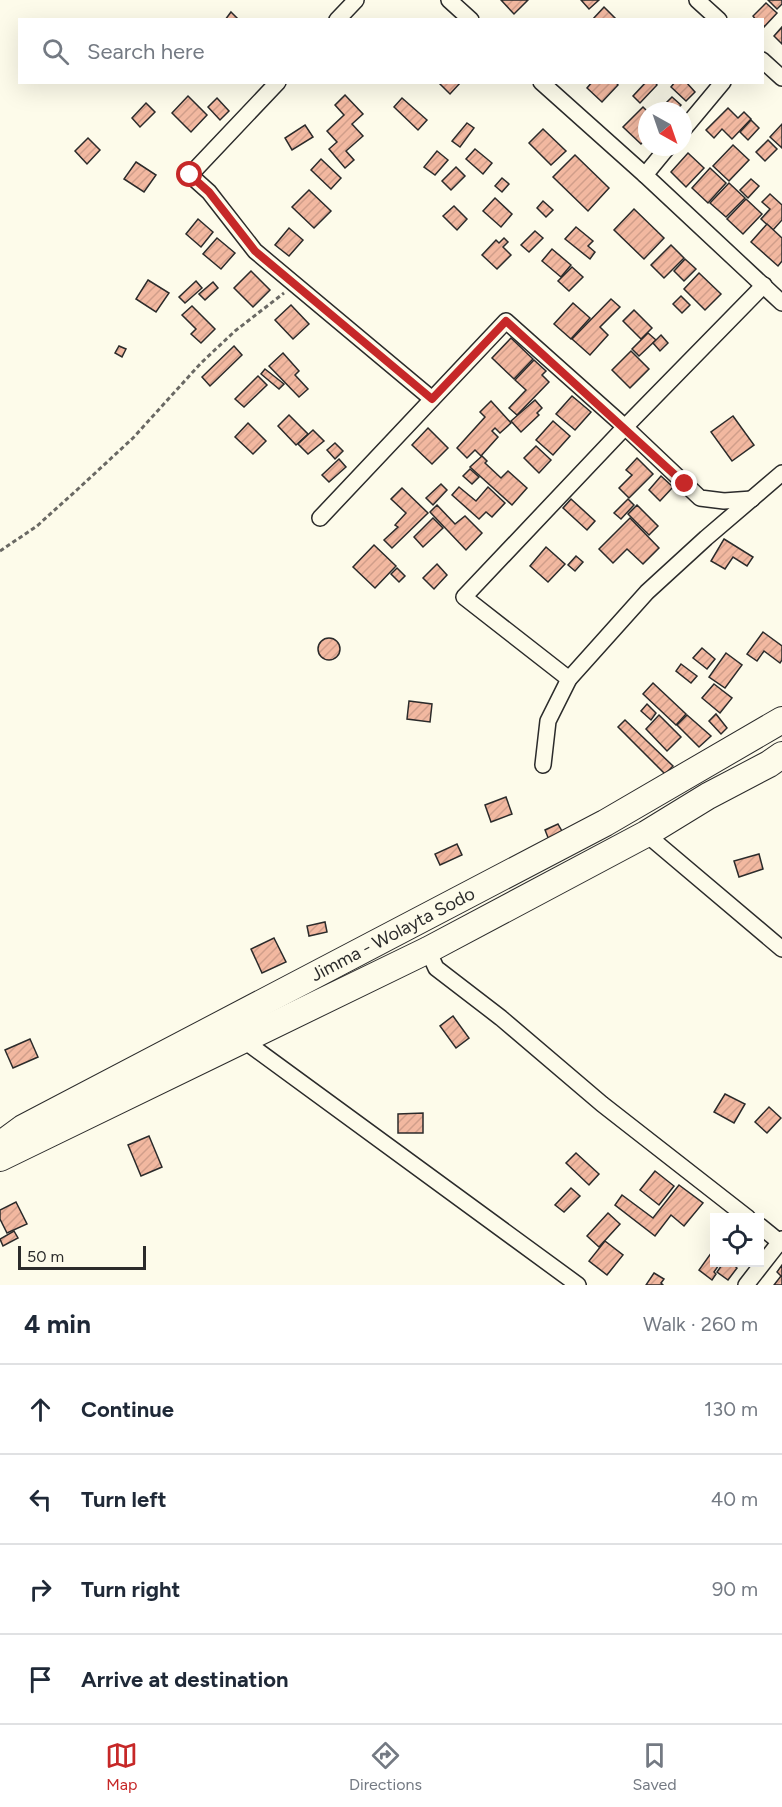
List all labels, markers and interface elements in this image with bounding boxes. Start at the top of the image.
search box [18,18,764,84]
icon: search [39,35,72,68]
text: Search here [87,38,205,65]
north arrow [638,102,692,156]
route start [176,161,202,187]
route end [671,470,697,496]
street label: Jimma - Wolayta Sodo [307,882,478,986]
map controls [710,1213,764,1267]
button: locate [710,1213,764,1267]
scale bar [18,1243,146,1270]
text: 50 m [27,1247,64,1266]
text: 4 min [24,1308,91,1340]
text: Walk · 260 m [643,1312,758,1336]
icon: ahead [24,1393,57,1426]
text: Continue [81,1396,174,1423]
text: 130 m [704,1397,758,1421]
icon: left [24,1483,57,1516]
text: Turn left [81,1486,167,1513]
text: 40 m [711,1487,758,1511]
icon: right [24,1573,57,1606]
text: Turn right [81,1576,180,1603]
text: 90 m [712,1577,758,1601]
icon: arrive [24,1663,57,1696]
text: Arrive at destination [81,1666,289,1693]
tab: Map [105,1739,138,1794]
tab: Directions [349,1739,422,1794]
tab: Saved [633,1739,677,1794]

